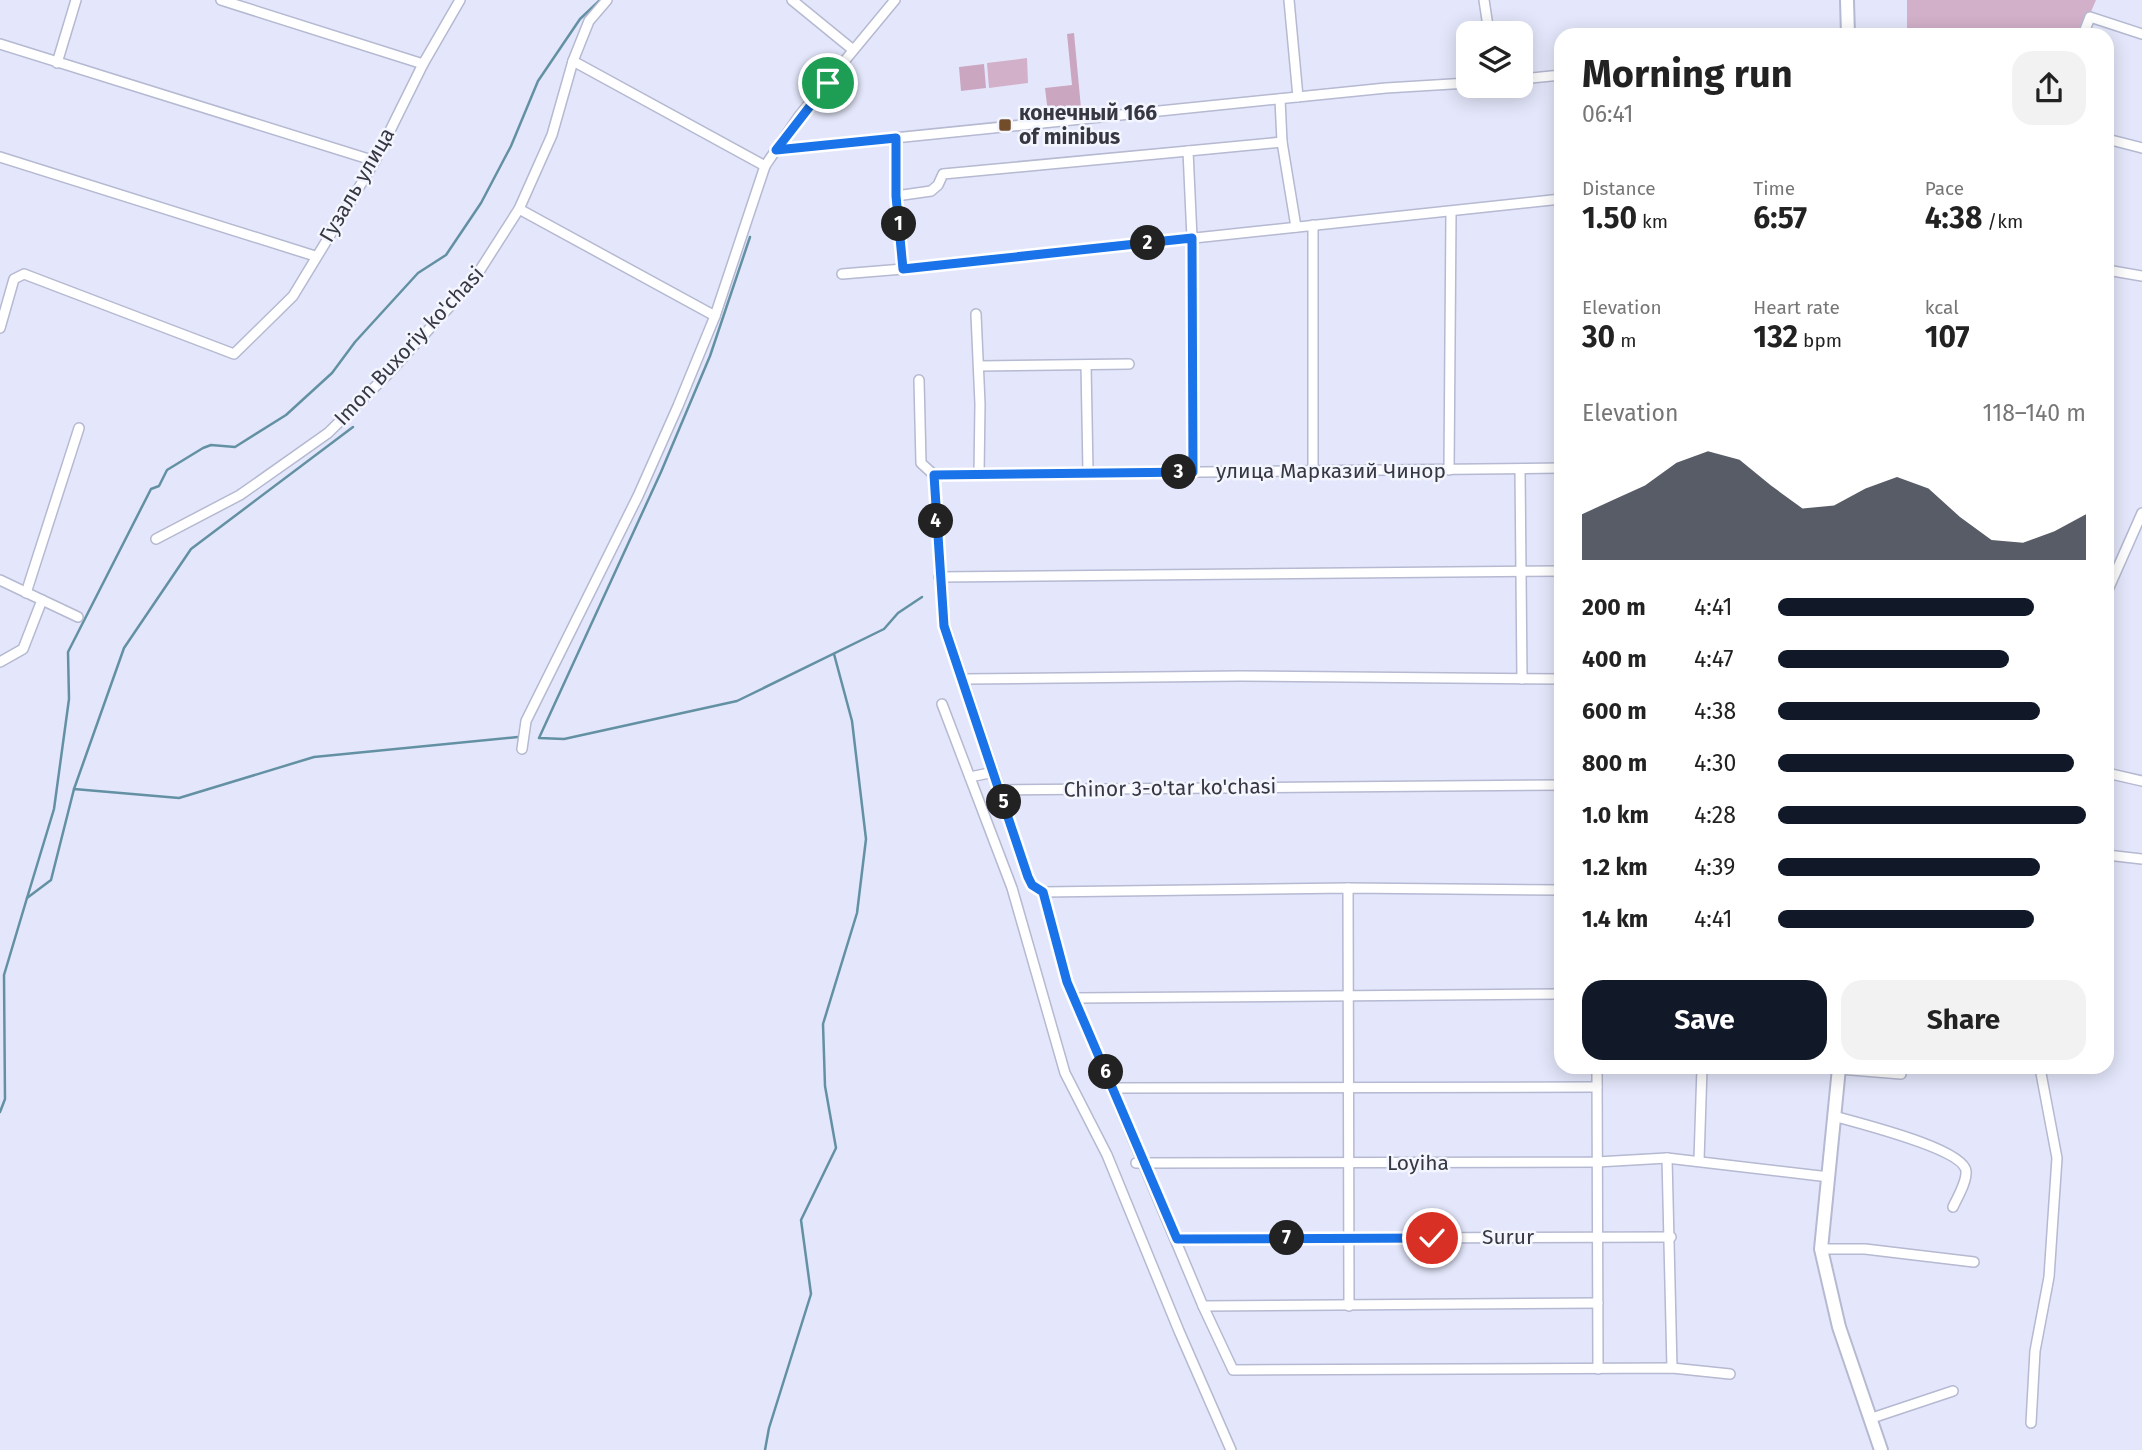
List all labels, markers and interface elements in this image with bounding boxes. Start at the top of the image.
map controls [1456,21,1533,98]
button: layers [1456,21,1533,98]
text: Morning run [1582,51,1793,97]
button: share [2012,51,2086,125]
pin [798,53,858,113]
icon: arrive [809,64,847,102]
place label: конечный 166 of minibus [1019,100,1157,150]
text: 06:41 [1582,100,1633,128]
marker: конечный 166 of minibus [997,117,1013,133]
street label: Гузаль улица [314,123,400,247]
text: Distance [1582,177,1656,200]
text: Time [1753,177,1795,200]
text: Pace [1925,177,1964,200]
text: 1.50 [1582,200,1637,236]
text: 6:57 [1753,200,1807,236]
text: 4:38 [1925,200,1982,236]
pin: 1 [881,206,916,242]
text: km [1637,210,1668,233]
text: /km [1982,210,2023,233]
text: 1 [894,212,903,235]
pin: 2 [1130,226,1166,260]
text: 2 [1143,231,1152,254]
street label: Imon Buxoriy ko'chasi [329,261,489,431]
text: Elevation [1582,296,1662,319]
text: Heart rate [1753,296,1840,319]
text: kcal [1925,296,1959,319]
text: 30 [1582,319,1615,355]
text: 132 [1753,319,1798,355]
text: 107 [1925,319,1970,355]
text: m [1615,329,1636,352]
text: bpm [1798,329,1842,352]
text: Elevation [1582,399,1678,427]
text: 118–140 m [1983,399,2086,427]
pin: 3 [1162,454,1196,490]
street label: улица Марказий Чинор [1216,458,1446,484]
text: 3 [1174,460,1183,483]
pin: 4 [918,504,954,538]
text: 4 [930,509,941,532]
text: 200 m [1582,593,1646,621]
text: 4:41 [1694,593,1733,621]
text: 400 m [1582,645,1647,673]
text: 4:47 [1694,645,1734,673]
text: 600 m [1582,697,1647,725]
text: 4:38 [1694,697,1736,725]
text: 800 m [1582,749,1647,777]
text: 4:30 [1694,749,1736,777]
street label: Chinor 3-o'tar ko'chasi [1063,773,1277,803]
pin: 5 [986,784,1021,820]
text: 5 [998,790,1009,813]
text: 1.0 km [1582,801,1649,829]
text: 4:28 [1694,801,1736,829]
text: 1.2 km [1582,853,1648,881]
text: 4:39 [1694,853,1735,881]
text: 1.4 km [1582,905,1648,933]
text: 4:41 [1694,905,1733,933]
button: Save [1582,980,1827,1060]
button: Share [1841,980,2086,1060]
pin: 6 [1088,1054,1124,1090]
text: 6 [1100,1060,1111,1083]
street label: Loyiha [1387,1150,1449,1176]
pin [1402,1208,1462,1268]
icon: check [1413,1219,1451,1257]
pin: 7 [1270,1220,1304,1256]
street label: Surur [1482,1224,1534,1250]
text: 7 [1282,1226,1291,1249]

